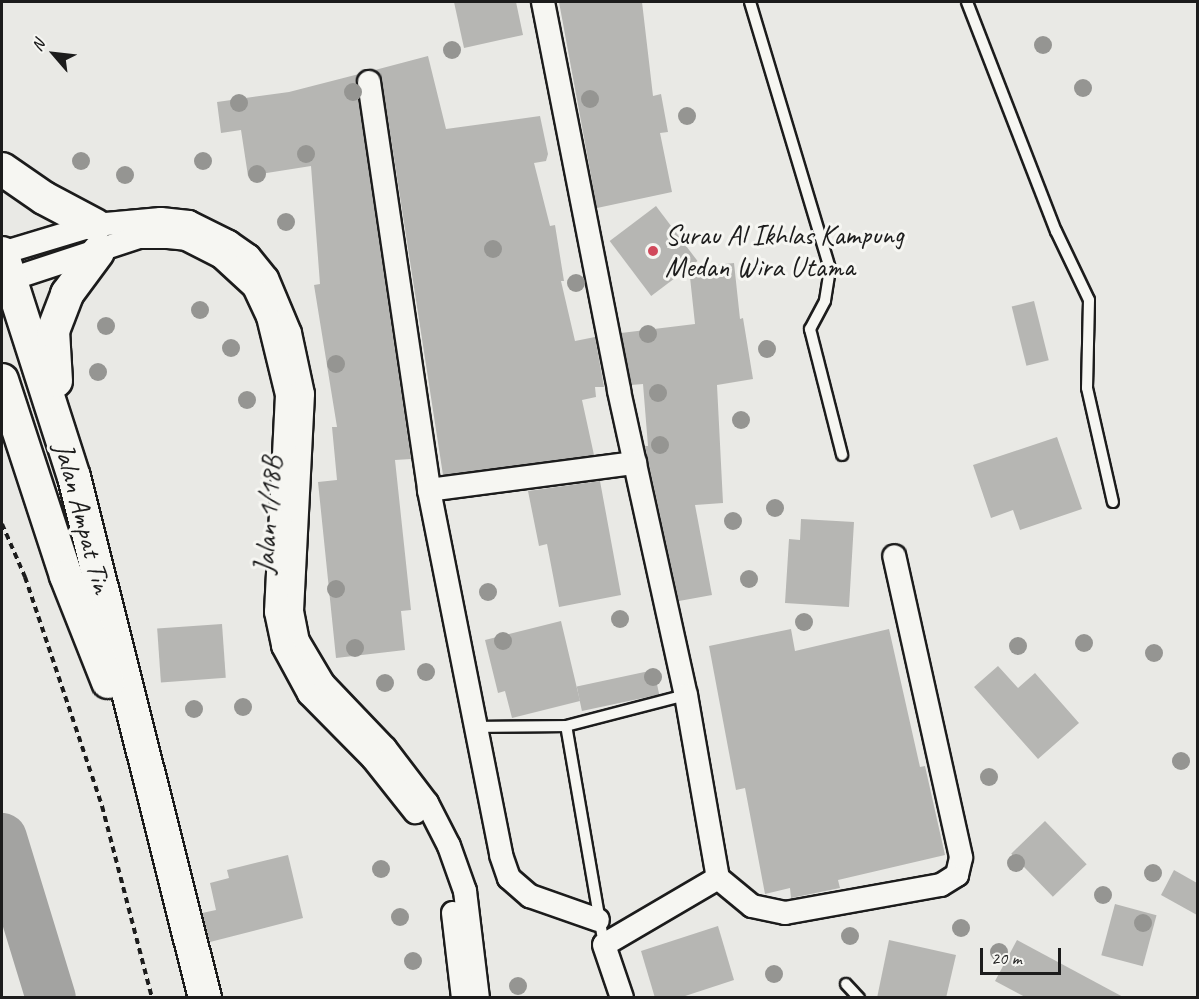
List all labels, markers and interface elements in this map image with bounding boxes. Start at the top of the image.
north arrow [24,24,84,84]
text: N [27,36,49,55]
place label: Surau Al Ikhlas Kampung Medan Wira Utama [665,218,905,284]
marker: Surau Al Ikhlas Kampung Medan Wira Utama [646,244,660,258]
street label: Jalan Ampat Tin [47,439,119,597]
street label: Jalan 1/18B [247,455,289,575]
scale bar [983,936,1064,974]
text: 20 m [991,947,1022,969]

